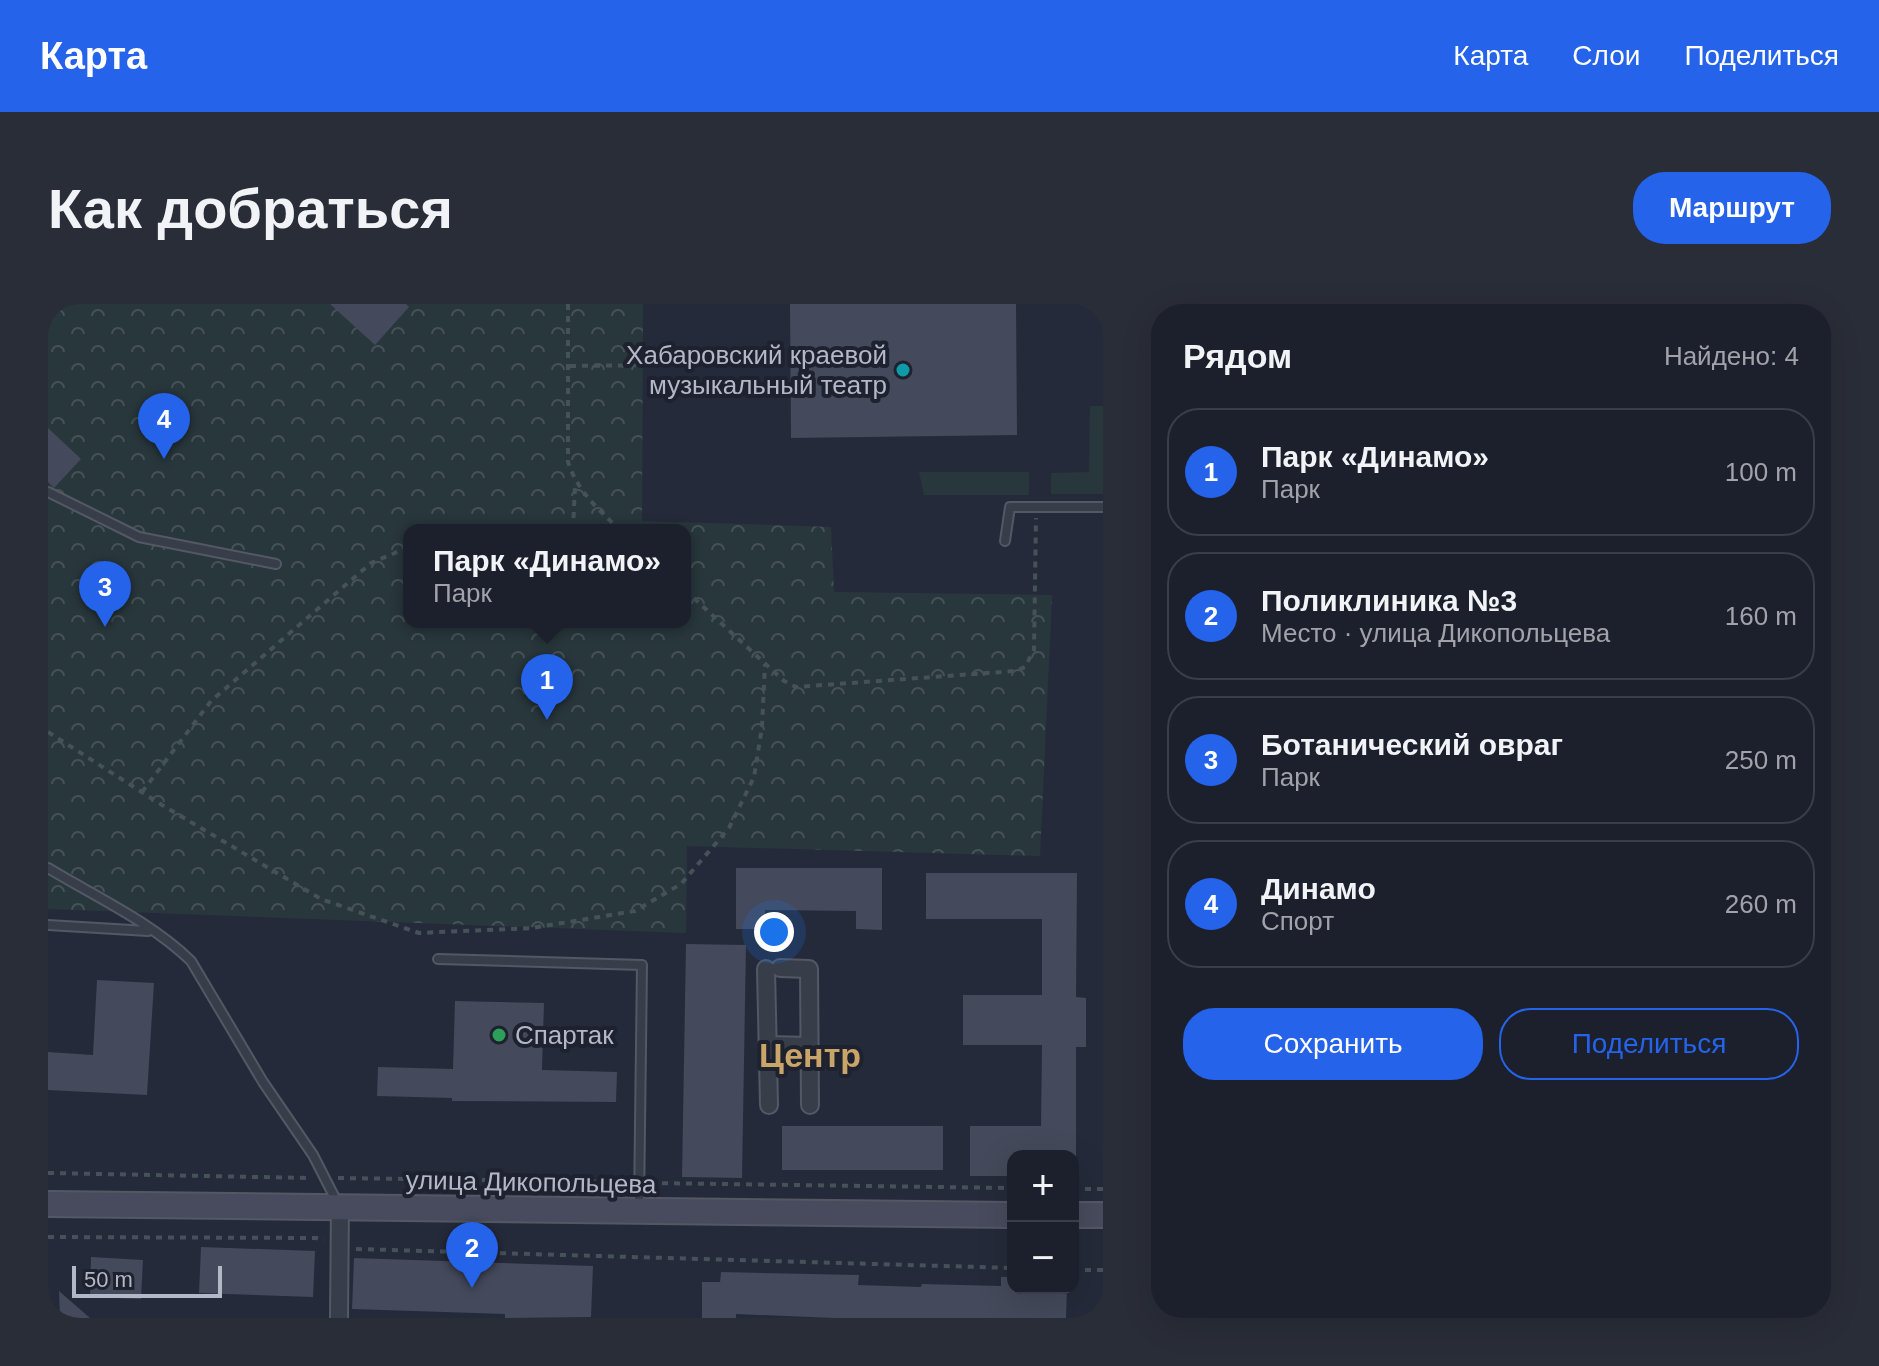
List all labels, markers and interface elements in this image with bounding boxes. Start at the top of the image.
text: Карта [40,35,147,77]
text: Карта [1453,40,1528,71]
text: Слои [1572,40,1640,71]
text: Поделиться [1684,40,1839,71]
button: Маршрут [1633,172,1831,244]
text: Как добраться [48,177,453,240]
text: Рядом [1183,337,1292,375]
place label: Хабаровский краевой музыкальный театр [626,340,887,400]
text: Найдено: 4 [1664,341,1799,371]
marker: Хабаровский краевой музыкальный театр [894,361,912,379]
pin: 4 [138,393,190,459]
text: Парк «Динамо» [1261,440,1489,473]
text: 1 [1204,457,1218,487]
text: 100 m [1725,457,1797,487]
text: Парк [1261,474,1320,504]
popup [403,524,691,628]
text: Парк «Динамо» [433,544,661,577]
pin: 3 [79,561,131,627]
text: Парк [433,578,492,608]
text: Поликлиника №3 [1261,584,1517,617]
text: 2 [1204,601,1218,631]
text: 160 m [1725,601,1797,631]
text: Место · улица Дикопольцева [1261,618,1610,648]
pin: 1 [521,654,573,720]
text: Ботанический овраг [1261,728,1563,761]
text: 3 [1204,745,1218,775]
text: 250 m [1725,745,1797,775]
text: Парк [1261,762,1320,792]
text: Динамо [1261,872,1376,905]
text: 4 [1204,889,1218,919]
text: 260 m [1725,889,1797,919]
text: Спорт [1261,906,1334,936]
your location [754,912,794,952]
button: Сохранить [1183,1008,1483,1080]
button: Поделиться [1499,1008,1799,1080]
place label: Спартак [515,1020,614,1050]
marker: Спартак [490,1026,508,1044]
district label: Центр [759,1036,861,1074]
map controls [1007,1150,1079,1294]
button: + [1007,1150,1079,1222]
street label: улица Дикопольцева [405,1165,657,1199]
pin: 2 [446,1222,498,1288]
button: − [1007,1222,1079,1294]
scale bar [72,1262,222,1298]
text: 50 m [84,1267,133,1292]

